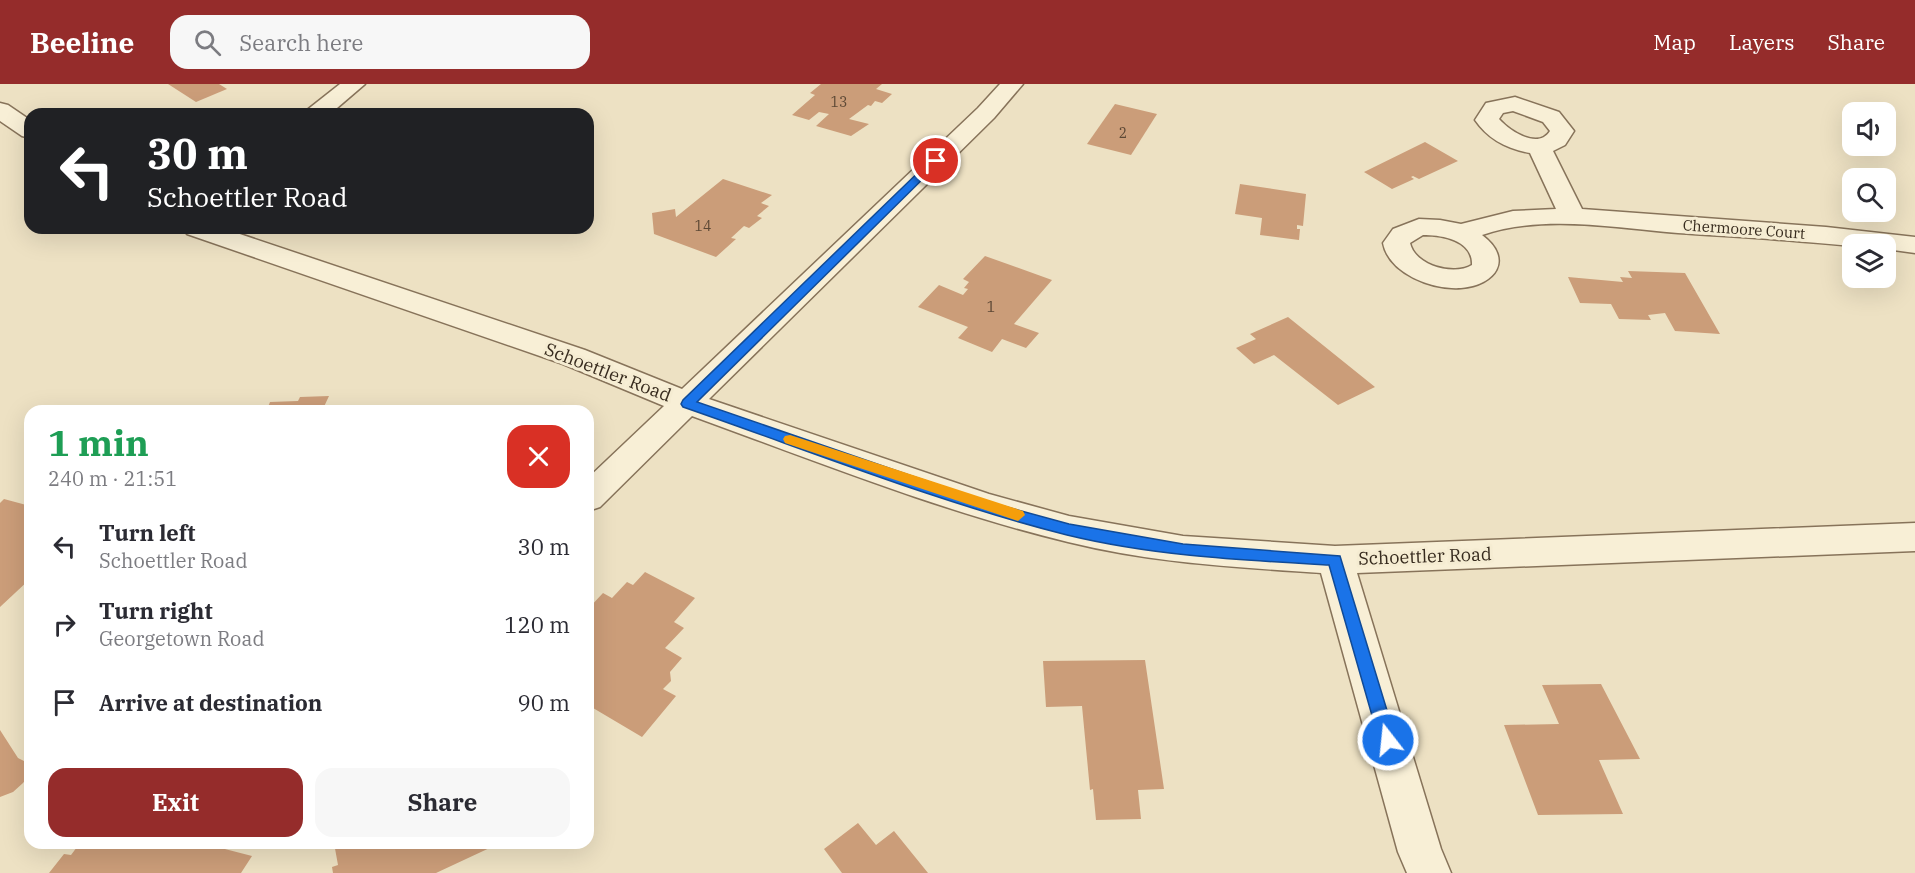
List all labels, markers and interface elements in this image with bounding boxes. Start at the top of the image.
search box [170,15,590,69]
text: Beeline [30,24,134,61]
icon: search [191,26,224,59]
text: Search here [239,28,363,57]
text: Map [1653,28,1696,56]
text: Layers [1729,28,1795,56]
text: Share [1828,28,1885,56]
house number: 13 [831,93,847,111]
map controls [1842,102,1896,288]
button: sound [1842,102,1896,156]
house number: 2 [1119,124,1127,142]
text: 30 m [147,126,248,181]
icon: left [48,132,126,210]
pin [910,135,961,186]
icon: arrive [919,144,952,177]
button: search [1842,168,1896,222]
text: Schoettler Road [147,179,348,214]
street label: Chermoore Court [1682,215,1806,243]
house number: 14 [695,217,711,235]
button: layers [1842,234,1896,288]
house number: 1 [986,297,996,316]
street label: Schoettler Road [541,337,675,407]
text: 1 min [48,419,149,466]
button: close [507,425,570,488]
text: 240 m · 21:51 [48,465,177,492]
text: Turn left [99,518,195,547]
icon: left [48,530,81,563]
text: 30 m [518,532,570,561]
street label: Schoettler Road [1358,542,1492,570]
text: Schoettler Road [99,547,248,574]
text: Turn right [99,596,213,625]
icon: right [48,608,81,641]
text: 120 m [504,610,570,639]
text: Georgetown Road [99,625,265,652]
icon: arrive [48,686,81,719]
text: Arrive at destination [99,688,322,717]
text: 90 m [518,688,570,717]
position arrow [1356,708,1420,772]
button: Exit [48,768,303,837]
button: Share [315,768,570,837]

